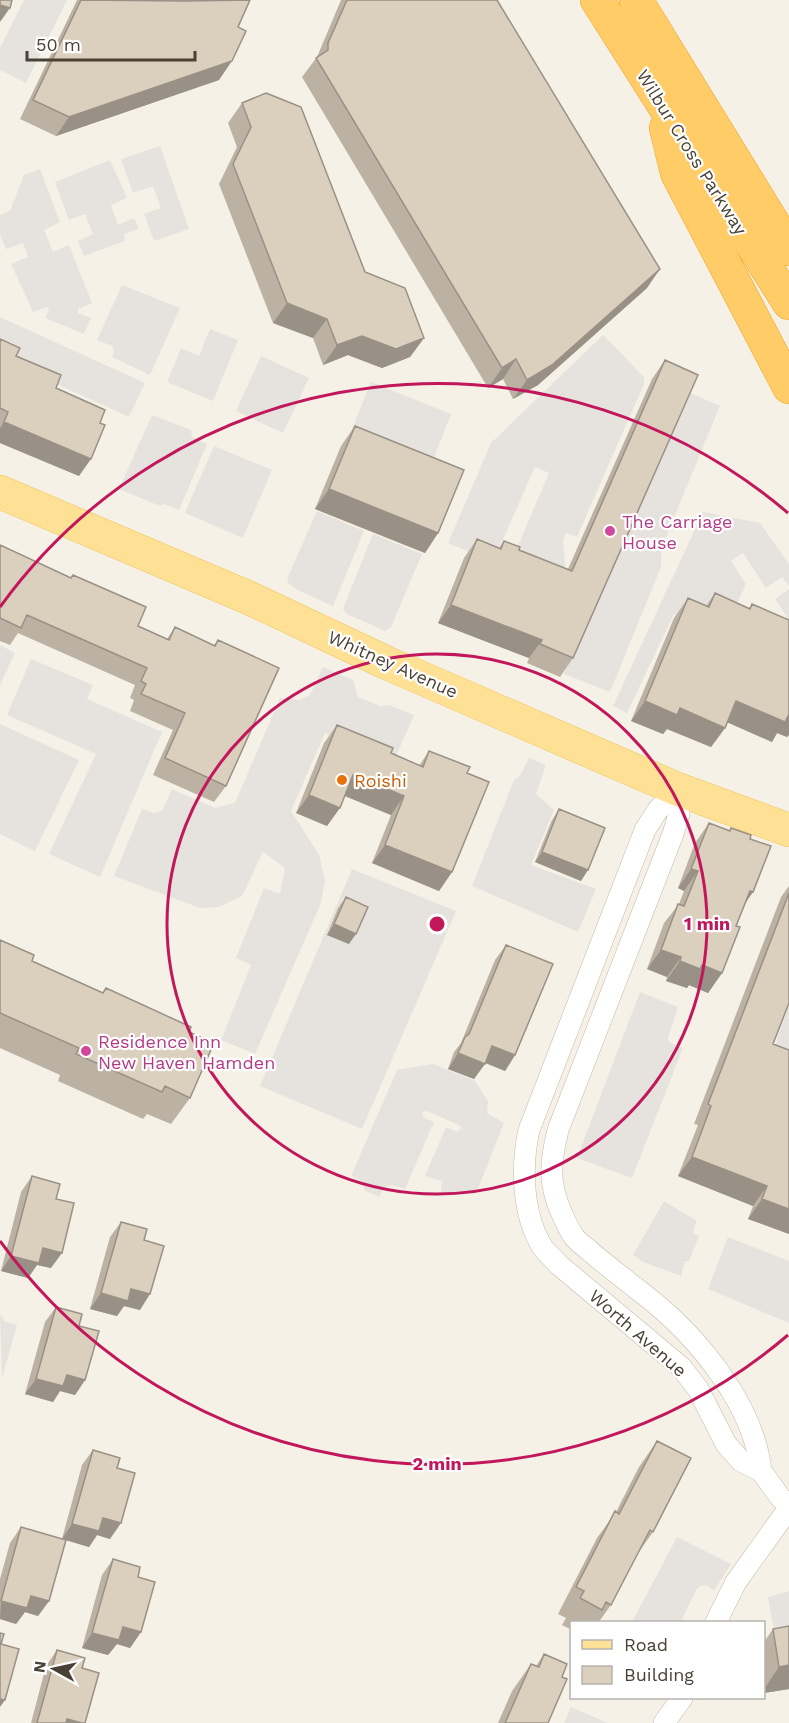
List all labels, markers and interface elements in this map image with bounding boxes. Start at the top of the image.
scale bar [27,24,195,62]
text: 50 m [36,34,81,55]
street label: Wilbur Cross Parkway [633,65,752,239]
place label: The Carriage House [622,511,732,553]
marker: The Carriage House [603,524,617,538]
street label: Whitney Avenue [325,626,461,702]
place label: Roishi [354,770,407,791]
marker: Roishi [335,773,349,787]
text: 1 min [684,913,730,934]
centre of rings [427,914,447,934]
place label: Residence Inn New Haven Hamden [98,1031,275,1073]
marker: Residence Inn New Haven Hamden [79,1044,93,1058]
street label: Worth Avenue [585,1285,691,1381]
text: 2 min [412,1453,462,1474]
legend [570,1621,765,1699]
text: Road [624,1634,668,1655]
north arrow [24,1639,84,1699]
text: N [29,1660,50,1674]
text: Building [624,1664,694,1685]

